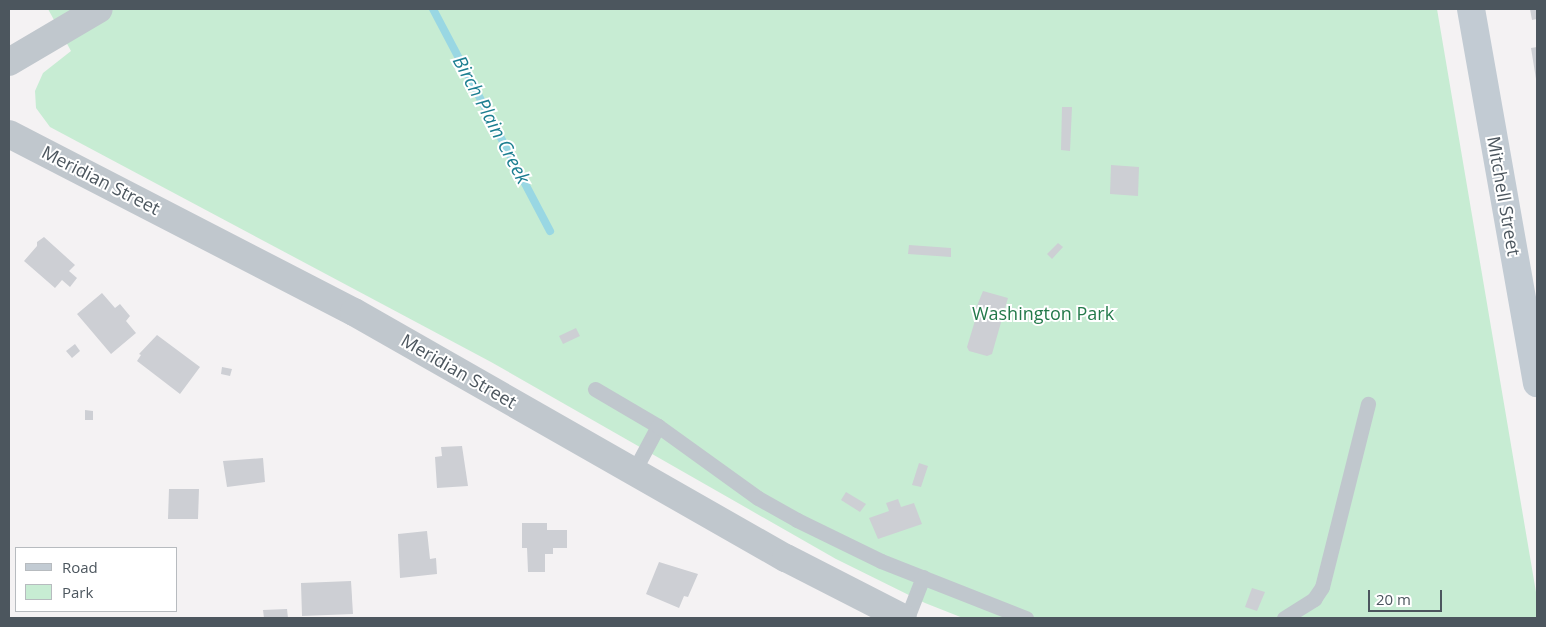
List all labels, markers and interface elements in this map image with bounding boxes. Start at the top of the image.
water label: Birch Plain Creek [448,52,534,188]
street label: Mitchell Street [1483,135,1525,257]
street label: Meridian Street [38,141,164,219]
park label: Washington Park [972,302,1114,324]
street label: Meridian Street [397,329,521,413]
legend [15,547,178,612]
text: Road [62,557,98,577]
scale bar [1371,580,1445,612]
text: Park [62,582,93,602]
text: 20 m [1376,589,1411,609]

